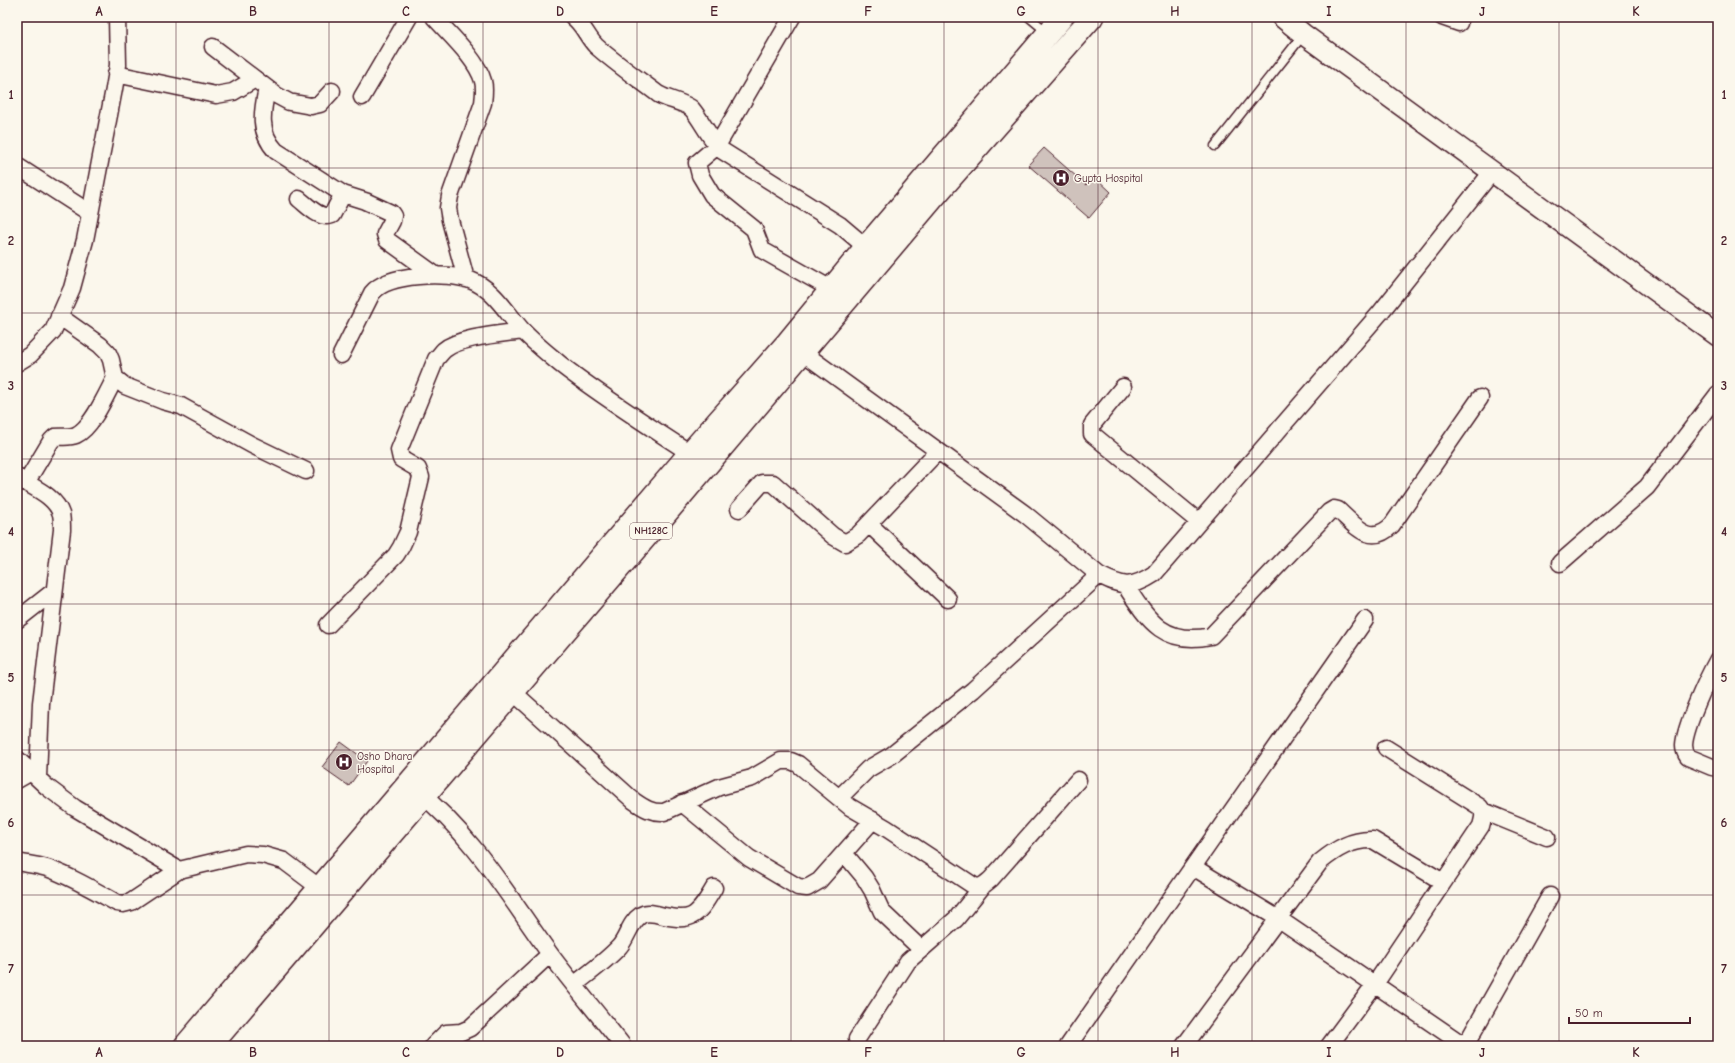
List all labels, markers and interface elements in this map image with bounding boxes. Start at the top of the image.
text: A [95,4,103,19]
text: B [249,4,257,19]
text: C [402,4,410,19]
text: D [556,4,564,19]
text: E [710,4,718,19]
text: F [864,4,872,19]
text: G [1016,4,1026,19]
text: H [1170,4,1180,19]
text: I [1326,4,1332,19]
text: J [1479,4,1485,19]
text: K [1632,4,1640,19]
text: 1 [8,87,14,102]
text: 1 [1721,87,1727,102]
hospital icon: Gupta Hospital [1051,168,1071,188]
place label: Gupta Hospital [1074,172,1143,185]
text: 2 [8,233,14,248]
text: 2 [1721,233,1727,248]
text: 3 [8,378,14,393]
text: 3 [1721,378,1727,393]
road number: NH128C [630,523,672,539]
text: 4 [8,524,14,539]
text: 4 [1721,524,1727,539]
text: 5 [8,670,15,685]
text: 5 [1721,670,1728,685]
place label: Osho Dhara Hospital [357,750,412,776]
hospital icon: Osho Dhara Hospital [334,752,354,772]
text: 6 [8,815,15,830]
text: 6 [1721,815,1728,830]
text: 7 [8,961,14,976]
text: 7 [1721,961,1727,976]
scale bar [1569,999,1690,1025]
text: 50 m [1575,1006,1603,1020]
text: A [95,1045,103,1060]
text: B [249,1045,257,1060]
text: C [402,1045,410,1060]
text: D [556,1045,564,1060]
text: E [710,1045,718,1060]
text: F [864,1045,872,1060]
text: G [1016,1045,1026,1060]
text: H [1170,1045,1180,1060]
text: I [1326,1045,1332,1060]
text: J [1479,1045,1485,1060]
text: K [1632,1045,1640,1060]

